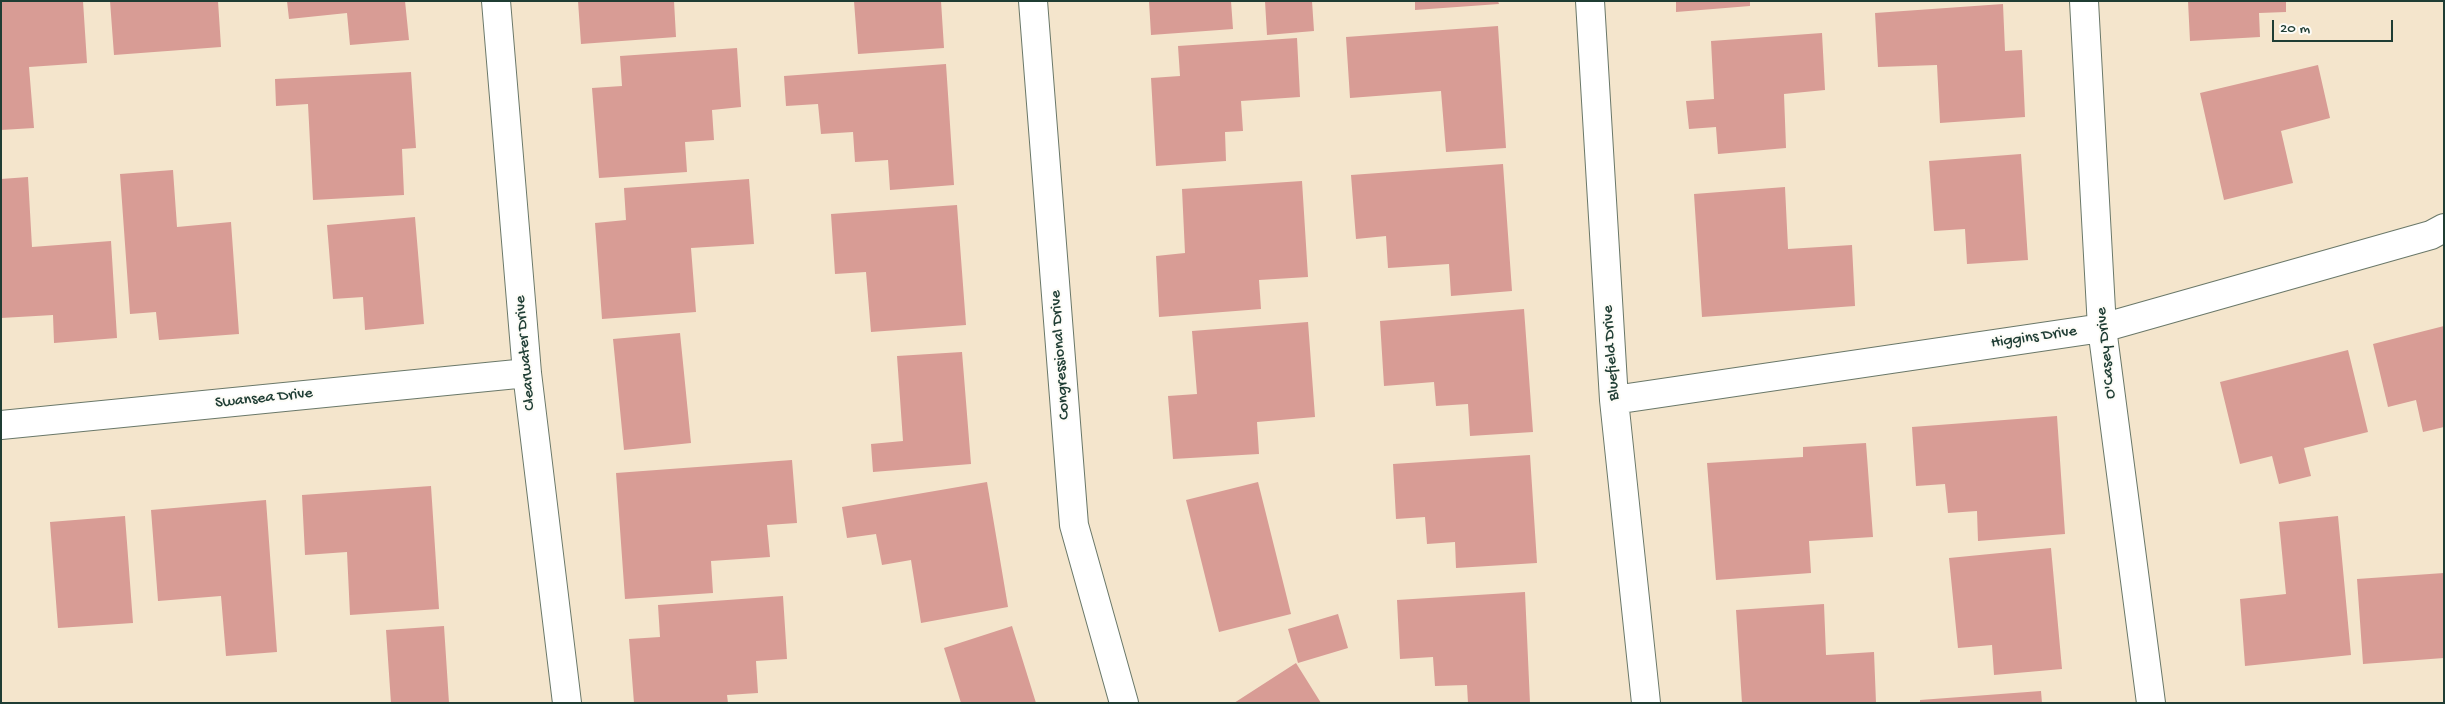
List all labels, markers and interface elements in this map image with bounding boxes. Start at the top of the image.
scale bar [2275,10,2396,42]
text: 20 m [2280,20,2310,38]
street label: Congressional Drive [1047,290,1075,420]
street label: Clearwater Drive [511,295,541,411]
street label: Bluefield Drive [1599,305,1625,401]
street label: O'Casey Drive [2093,306,2121,400]
street label: Higgins Drive [1990,322,2078,354]
street label: Swansea Drive [214,384,314,414]

